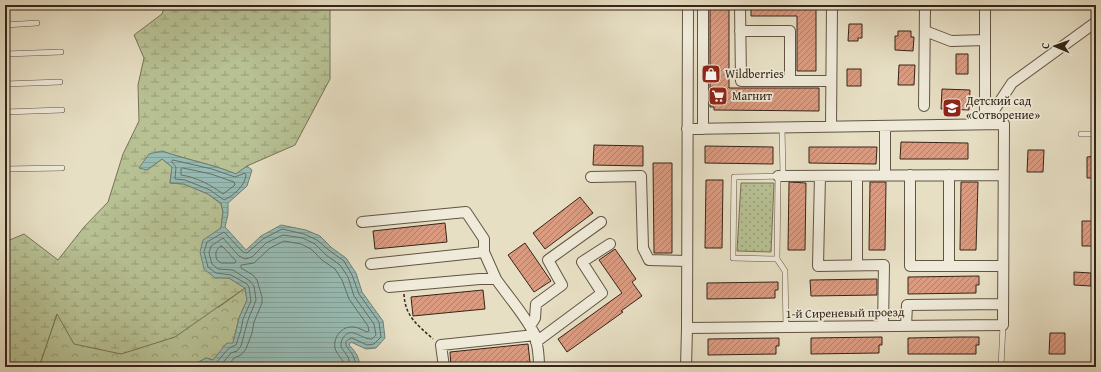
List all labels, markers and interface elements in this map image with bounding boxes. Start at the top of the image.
north arrow [1035,26,1075,66]
text: С [1037,42,1053,49]
shop icon: Wildberries [700,63,722,85]
place label: Wildberries [725,65,784,82]
supermarket icon: Магнит [707,85,729,107]
place label: Магнит [732,87,772,104]
place label: Детский сад «Сотворение» [965,92,1040,123]
school or university icon: Детский сад «Сотворение» [941,97,963,119]
street label: 1-й Сиреневый проезд [785,303,905,322]

